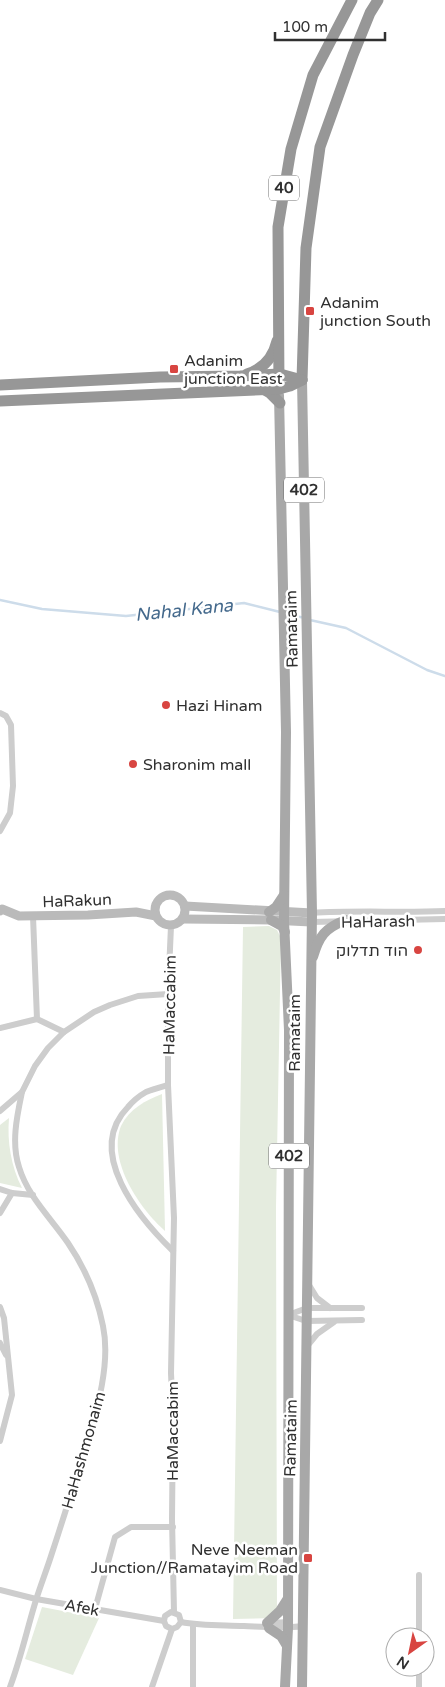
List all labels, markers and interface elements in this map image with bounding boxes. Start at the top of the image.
scale bar [275,10,385,42]
text: 100 m [282,18,328,36]
road number: 40 [269,176,299,200]
place label: Adanim junction South [319,293,431,331]
marker: Adanim junction South [304,305,316,317]
place label: Adanim junction East [183,351,283,389]
marker: Adanim junction East [168,363,180,375]
road number: 402 [284,478,324,502]
street label: Ramataim [281,590,303,668]
water label: Nahal Kana [134,594,235,626]
place label: Hazi Hinam [176,696,263,716]
marker: Hazi Hinam [160,699,172,711]
place label: Sharonim mall [143,755,251,775]
marker: Sharonim mall [127,758,139,770]
street label: HaRakun [42,890,112,912]
street label: HaHarash [341,911,415,933]
place label: הוד תדלוק [336,941,408,961]
marker: הוד תדלוק [412,944,424,956]
street label: HaMaccabim [159,955,181,1055]
street label: Ramataim [285,994,305,1072]
road number: 402 [269,1144,309,1168]
street label: HaMaccabim [163,1381,183,1481]
street label: HaHashmonaim [58,1389,110,1511]
street label: Ramataim [280,1399,302,1477]
place label: Neve Neeman Junction//Ramatayim Road [91,1540,298,1578]
marker: Neve Neeman Junction//Ramatayim Road [302,1552,314,1564]
street label: Afek [63,1595,101,1621]
north arrow [385,1627,435,1677]
text: N [394,1652,413,1673]

